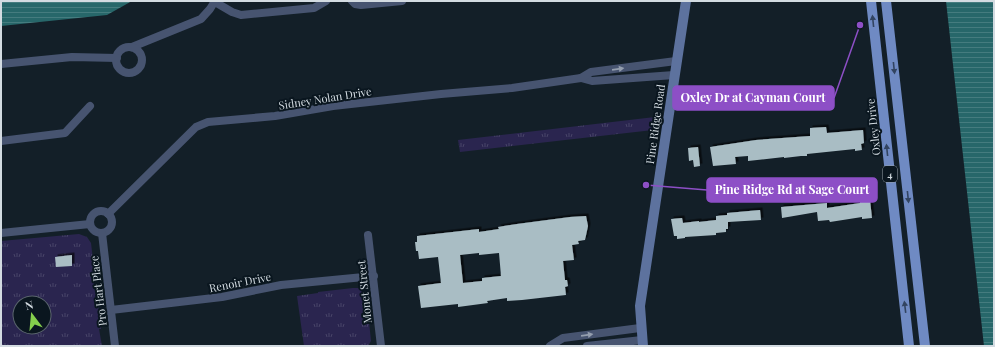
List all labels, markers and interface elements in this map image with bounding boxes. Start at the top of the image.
one-way arrow [870,15,876,27]
one-way arrow [891,62,897,74]
one-way arrow [612,65,624,72]
street label: Sidney Nolan Drive [277,83,373,113]
street label: Pine Ridge Road [642,83,668,165]
callout: Oxley Dr at Cayman Court [673,86,834,110]
text: Oxley Dr at Cayman Court [681,89,826,105]
street label: Oxley Drive [863,97,883,156]
one-way arrow [884,144,891,156]
road number: 4 [883,166,897,182]
callout: Pine Ridge Rd at Sage Court [707,178,877,202]
text: Pine Ridge Rd at Sage Court [715,181,870,197]
one-way arrow [905,191,911,203]
street label: Pro Hart Place [86,255,110,327]
street label: Monet Street [353,260,375,324]
street label: Renoir Drive [208,269,273,295]
north arrow [12,295,52,335]
text: N [23,297,35,313]
one-way arrow [902,301,908,313]
one-way arrow [581,332,593,338]

